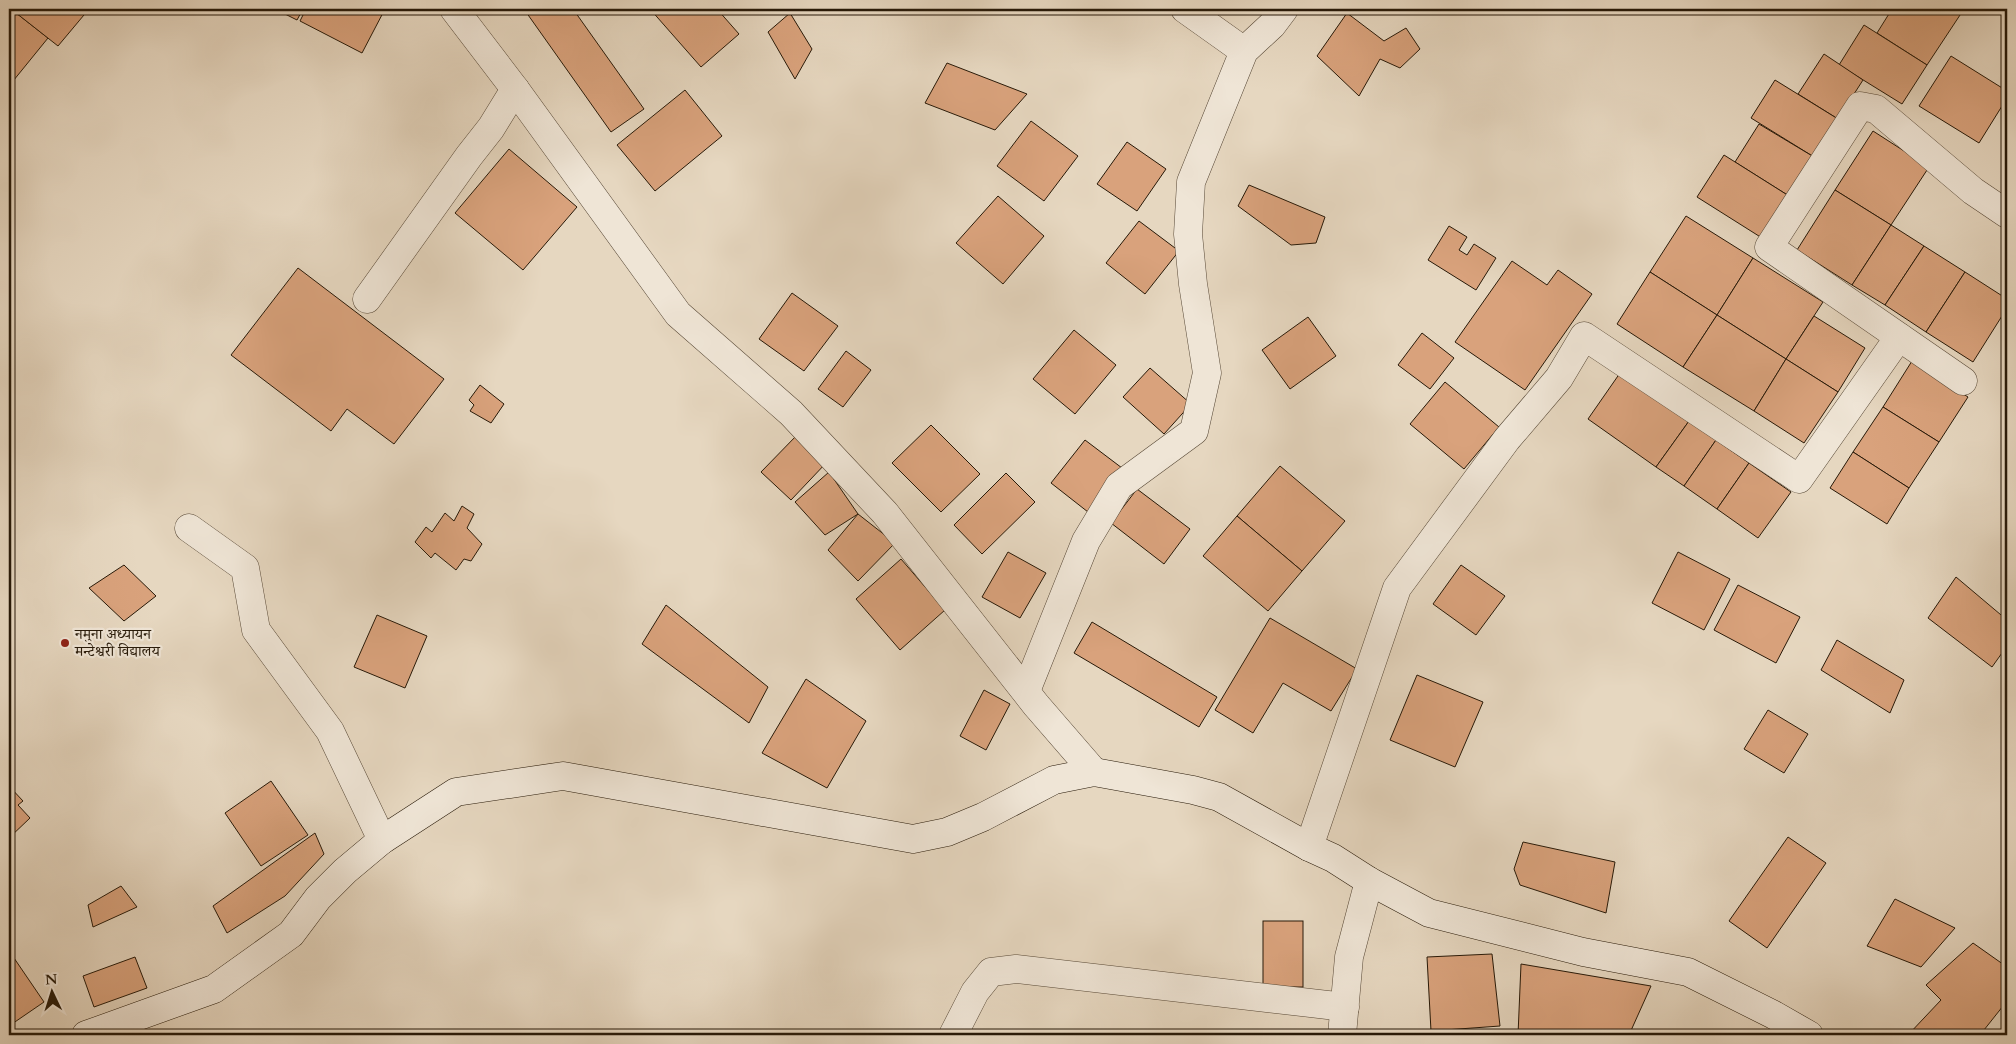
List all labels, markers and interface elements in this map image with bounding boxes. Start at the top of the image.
place label: नमुना अध्यायन मन्टेश्वरी विद्यालय [74,624,160,661]
marker: नमुना अध्यायन मन्टेश्वरी विद्यालय [59,637,71,649]
north arrow [28,966,78,1016]
text: N [44,970,58,989]

